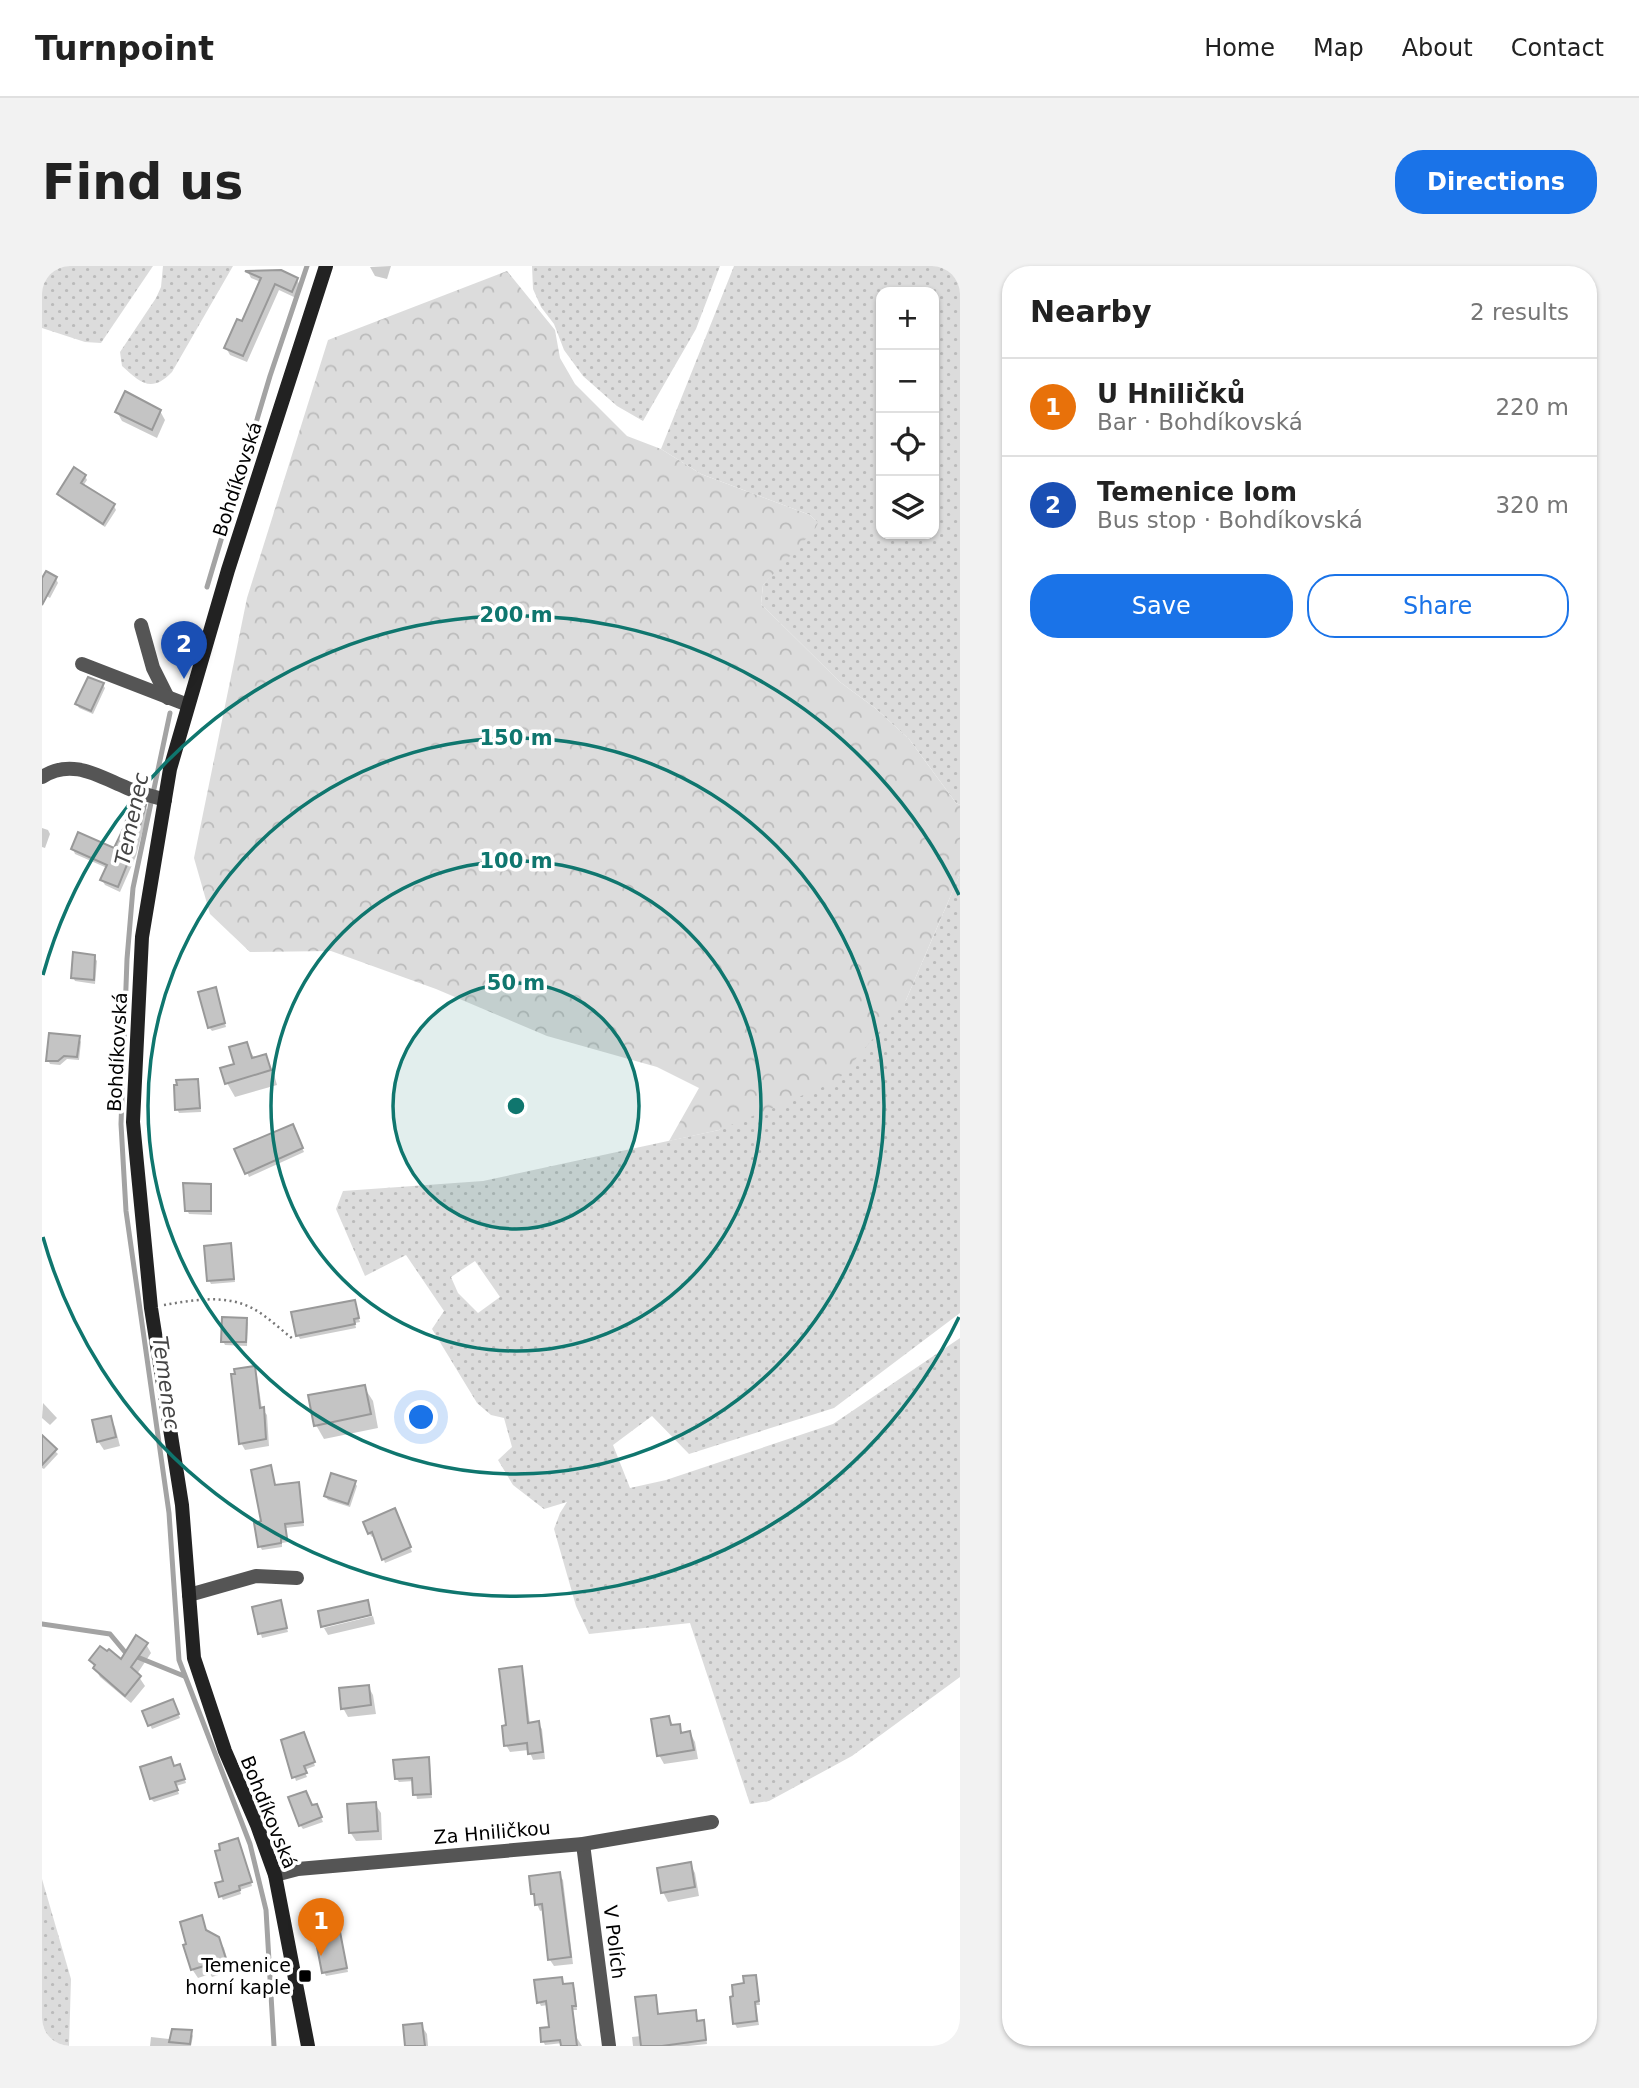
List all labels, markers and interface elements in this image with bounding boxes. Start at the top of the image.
text: Turnpoint [35,29,214,68]
text: Home [1204,34,1275,62]
text: Map [1313,34,1364,62]
text: About [1402,34,1473,62]
text: Contact [1511,34,1604,62]
button: Directions [1395,150,1597,214]
text: Find us [42,154,243,211]
map controls [876,287,939,539]
button: + [876,287,939,350]
text: Nearby [1030,294,1152,329]
text: 2 results [1470,299,1569,325]
button: − [876,350,939,413]
text: U Hniličků [1097,379,1245,409]
text: 1 [1045,394,1061,420]
text: 220 m [1495,394,1569,420]
text: Bar · Bohdíkovská [1097,409,1303,435]
button: locate [876,413,939,476]
street label: Bohdíkovská [208,419,266,539]
button: layers [876,476,939,539]
text: Temenice lom [1097,477,1297,507]
text: 2 [1045,492,1061,518]
text: 320 m [1495,492,1569,518]
text: Bus stop · Bohdíkovská [1097,507,1363,533]
button: Save [1030,574,1293,638]
button: Share [1307,574,1569,638]
text: 200 m [479,603,553,627]
pin: 2 [161,621,207,679]
text: 150 m [479,726,553,750]
water label: Temenec [110,770,154,868]
text: 100 m [479,849,553,873]
text: 50 m [487,971,545,995]
street label: Bohdíkovská [103,992,131,1112]
centre of rings [504,1094,528,1118]
water label: Temenec [148,1335,185,1432]
your location [404,1400,438,1434]
street label: Bohdíkovská [236,1753,302,1871]
street label: Za Hniličkou [433,1816,551,1848]
pin: 1 [298,1898,344,1956]
street label: V Polích [600,1904,630,1980]
place label: Temenice horní kaple [185,1954,291,1998]
marker: Temenice horní kaple [297,1968,313,1984]

